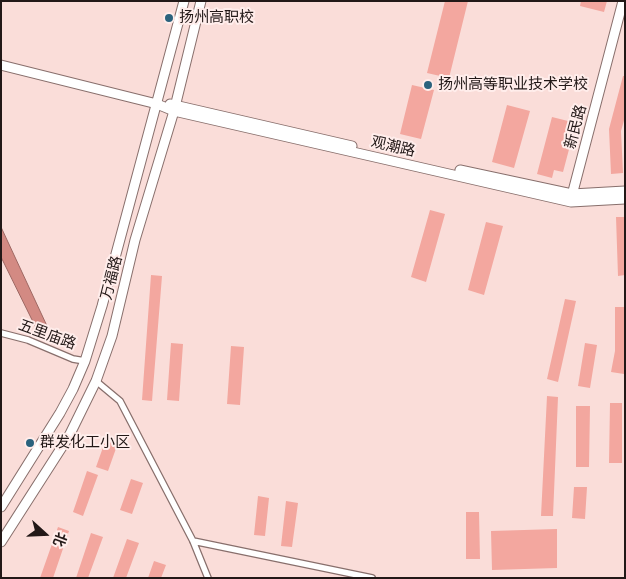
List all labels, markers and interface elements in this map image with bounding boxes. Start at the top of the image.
place label: 扬州高职校 [179,9,254,27]
marker: 扬州高职校 [163,12,175,24]
place label: 扬州高等职业技术学校 [438,76,588,94]
marker: 扬州高等职业技术学校 [422,79,434,91]
street label: 新民路 [561,103,591,151]
street label: 观潮路 [369,133,417,161]
street label: 万福路 [98,254,126,302]
street label: 五里庙路 [16,316,78,354]
place label: 群发化工小区 [40,434,130,452]
marker: 群发化工小区 [24,437,36,449]
north arrow [20,509,70,559]
text: 北 [49,530,70,549]

